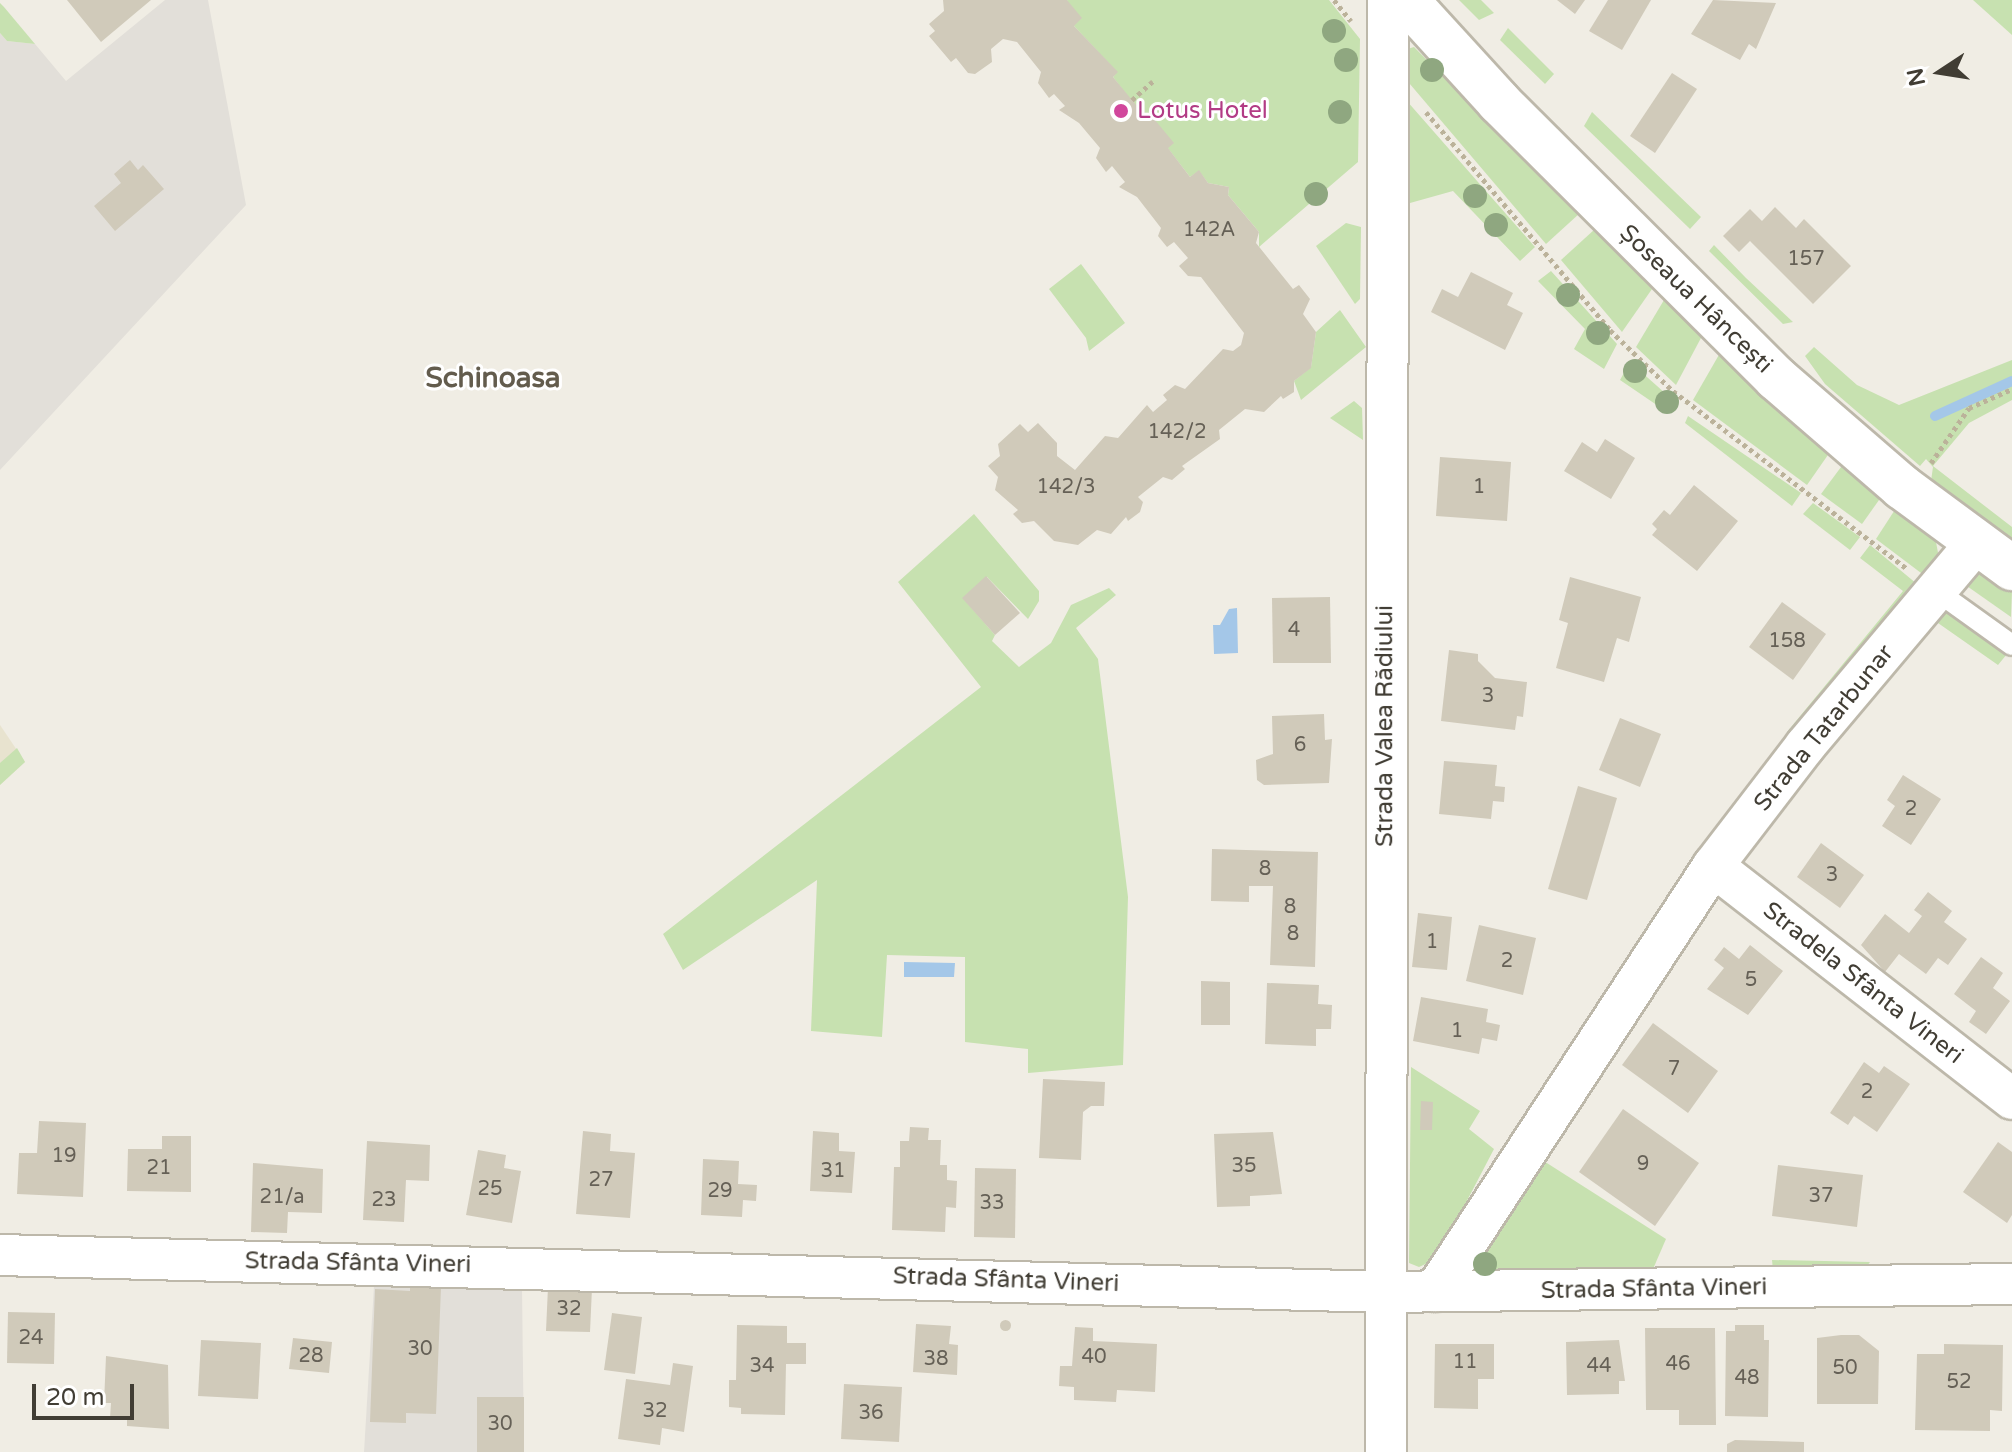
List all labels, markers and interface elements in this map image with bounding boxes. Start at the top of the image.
north arrow [1900,32,1980,112]
text: N [1902,66,1931,88]
place label: Lotus Hotel [1137,97,1268,125]
marker: Lotus Hotel [1112,102,1130,120]
house number: 142A [1183,218,1235,242]
street label: Șoseaua Hâncești [1614,219,1778,379]
house number: 157 [1787,247,1825,271]
district label: Schinoasa [425,361,561,395]
house number: 142/2 [1147,420,1207,444]
house number: 142/3 [1036,475,1096,499]
house number: 1 [1473,475,1485,499]
street label: Strada Valea Rădiului [1371,605,1399,847]
house number: 4 [1288,618,1300,642]
house number: 158 [1768,629,1806,653]
street label: Strada Tatarbunar [1748,639,1900,817]
house number: 3 [1482,684,1494,708]
house number: 6 [1294,733,1306,757]
house number: 2 [1905,797,1917,821]
house number: 8 [1259,857,1271,881]
house number: 3 [1826,863,1838,887]
house number: 8 [1284,895,1296,919]
street label: Stradela Sfânta Vineri [1757,896,1969,1070]
house number: 8 [1287,922,1299,946]
house number: 1 [1426,930,1438,954]
house number: 2 [1501,949,1513,973]
house number: 5 [1745,968,1757,992]
house number: 1 [1451,1019,1463,1043]
house number: 7 [1668,1057,1680,1081]
house number: 2 [1861,1080,1873,1104]
house number: 19 [51,1144,77,1168]
house number: 9 [1637,1152,1649,1176]
house number: 35 [1231,1154,1257,1178]
house number: 21 [146,1156,172,1180]
house number: 31 [820,1159,846,1183]
house number: 27 [588,1168,614,1192]
house number: 25 [477,1177,503,1201]
house number: 29 [707,1179,733,1203]
house number: 37 [1808,1184,1834,1208]
house number: 21/a [260,1185,304,1209]
house number: 23 [371,1188,397,1212]
house number: 33 [979,1191,1005,1215]
street label: Strada Sfânta Vineri [245,1247,471,1279]
street label: Strada Sfânta Vineri [892,1262,1120,1298]
street label: Strada Sfânta Vineri [1541,1273,1767,1305]
house number: 32 [556,1297,582,1321]
house number: 24 [18,1326,44,1350]
house number: 30 [407,1337,433,1361]
house number: 28 [298,1344,324,1368]
house number: 40 [1081,1345,1107,1369]
house number: 38 [923,1347,949,1371]
house number: 11 [1452,1350,1478,1374]
house number: 46 [1665,1352,1691,1376]
house number: 34 [749,1354,775,1378]
house number: 44 [1586,1354,1612,1378]
house number: 50 [1832,1356,1858,1380]
house number: 48 [1734,1366,1760,1390]
scale bar [36,1368,138,1418]
house number: 52 [1946,1370,1972,1394]
text: 20 m [46,1383,104,1412]
house number: 32 [642,1399,668,1423]
house number: 36 [858,1401,884,1425]
house number: 30 [487,1412,513,1436]

